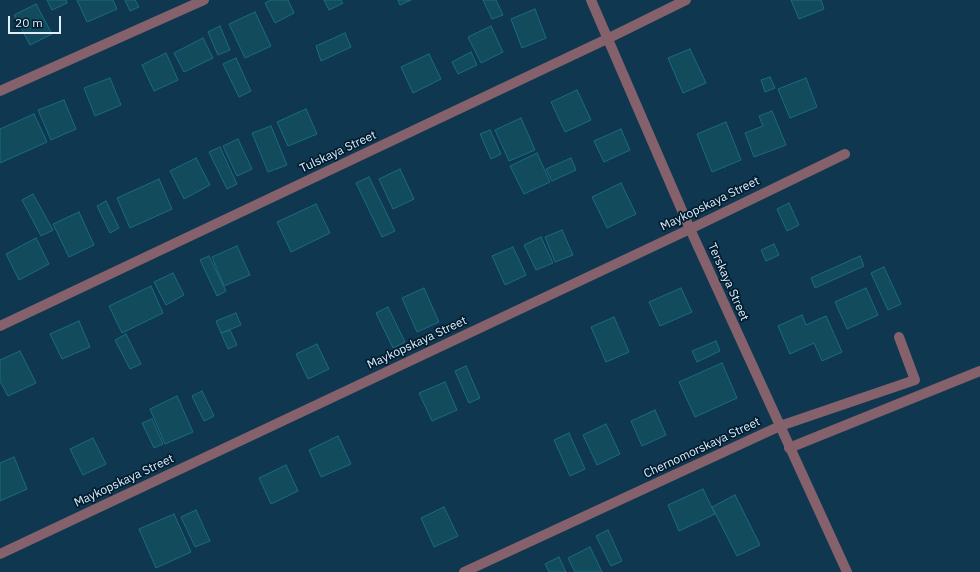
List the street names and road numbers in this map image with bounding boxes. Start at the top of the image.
street label: Tulskaya Street [297,128,379,176]
street label: Maykopskaya Street [658,174,762,234]
street label: Terskaya Street [704,241,752,323]
street label: Maykopskaya Street [365,314,469,372]
street label: Chernomorskaya Street [641,415,763,481]
street label: Maykopskaya Street [72,452,176,510]

